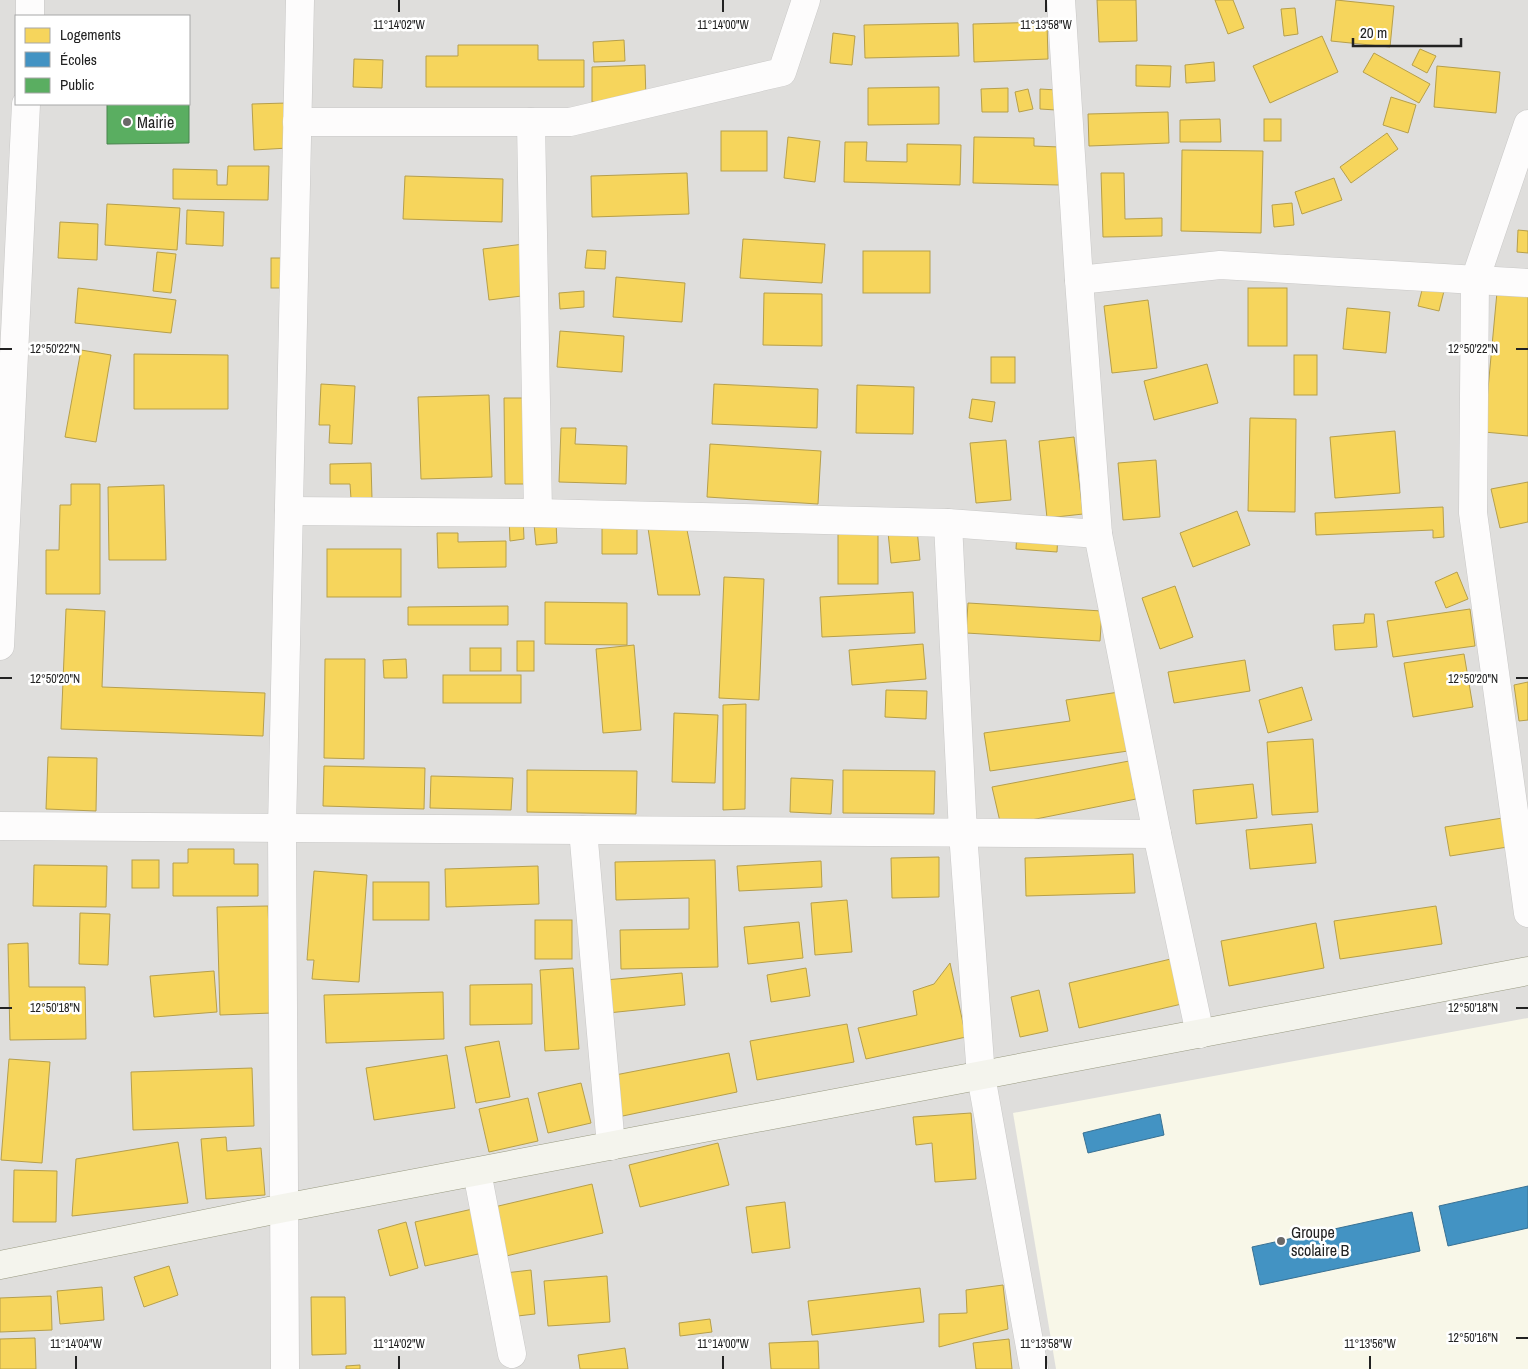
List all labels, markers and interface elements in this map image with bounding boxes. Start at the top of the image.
legend [15,15,190,105]
scale bar [1353,15,1460,47]
text: 11°14'02"W [373,17,425,33]
text: 11°14'00"W [697,17,749,33]
text: 11°13'58"W [1020,17,1072,33]
text: 20 m [1360,22,1387,43]
text: Logements [60,24,121,45]
text: Écoles [60,49,97,70]
text: Public [60,74,94,95]
place label: Mairie [137,111,174,133]
marker: Mairie [121,116,133,128]
text: 12°50'22"N [30,341,80,357]
text: 12°50'22"N [1448,341,1498,357]
text: 12°50'20"N [30,671,80,687]
text: 12°50'20"N [1448,671,1498,687]
text: 12°50'18"N [30,1000,80,1016]
text: 12°50'18"N [1448,1000,1498,1016]
place label: Groupe scolaire B [1291,1221,1350,1261]
marker: Groupe scolaire B [1275,1235,1287,1247]
text: 12°50'16"N [1448,1330,1498,1346]
text: 11°14'04"W [50,1336,102,1352]
text: 11°14'02"W [373,1336,425,1352]
text: 11°14'00"W [697,1336,749,1352]
text: 11°13'58"W [1020,1336,1072,1352]
text: 11°13'56"W [1344,1336,1396,1352]

